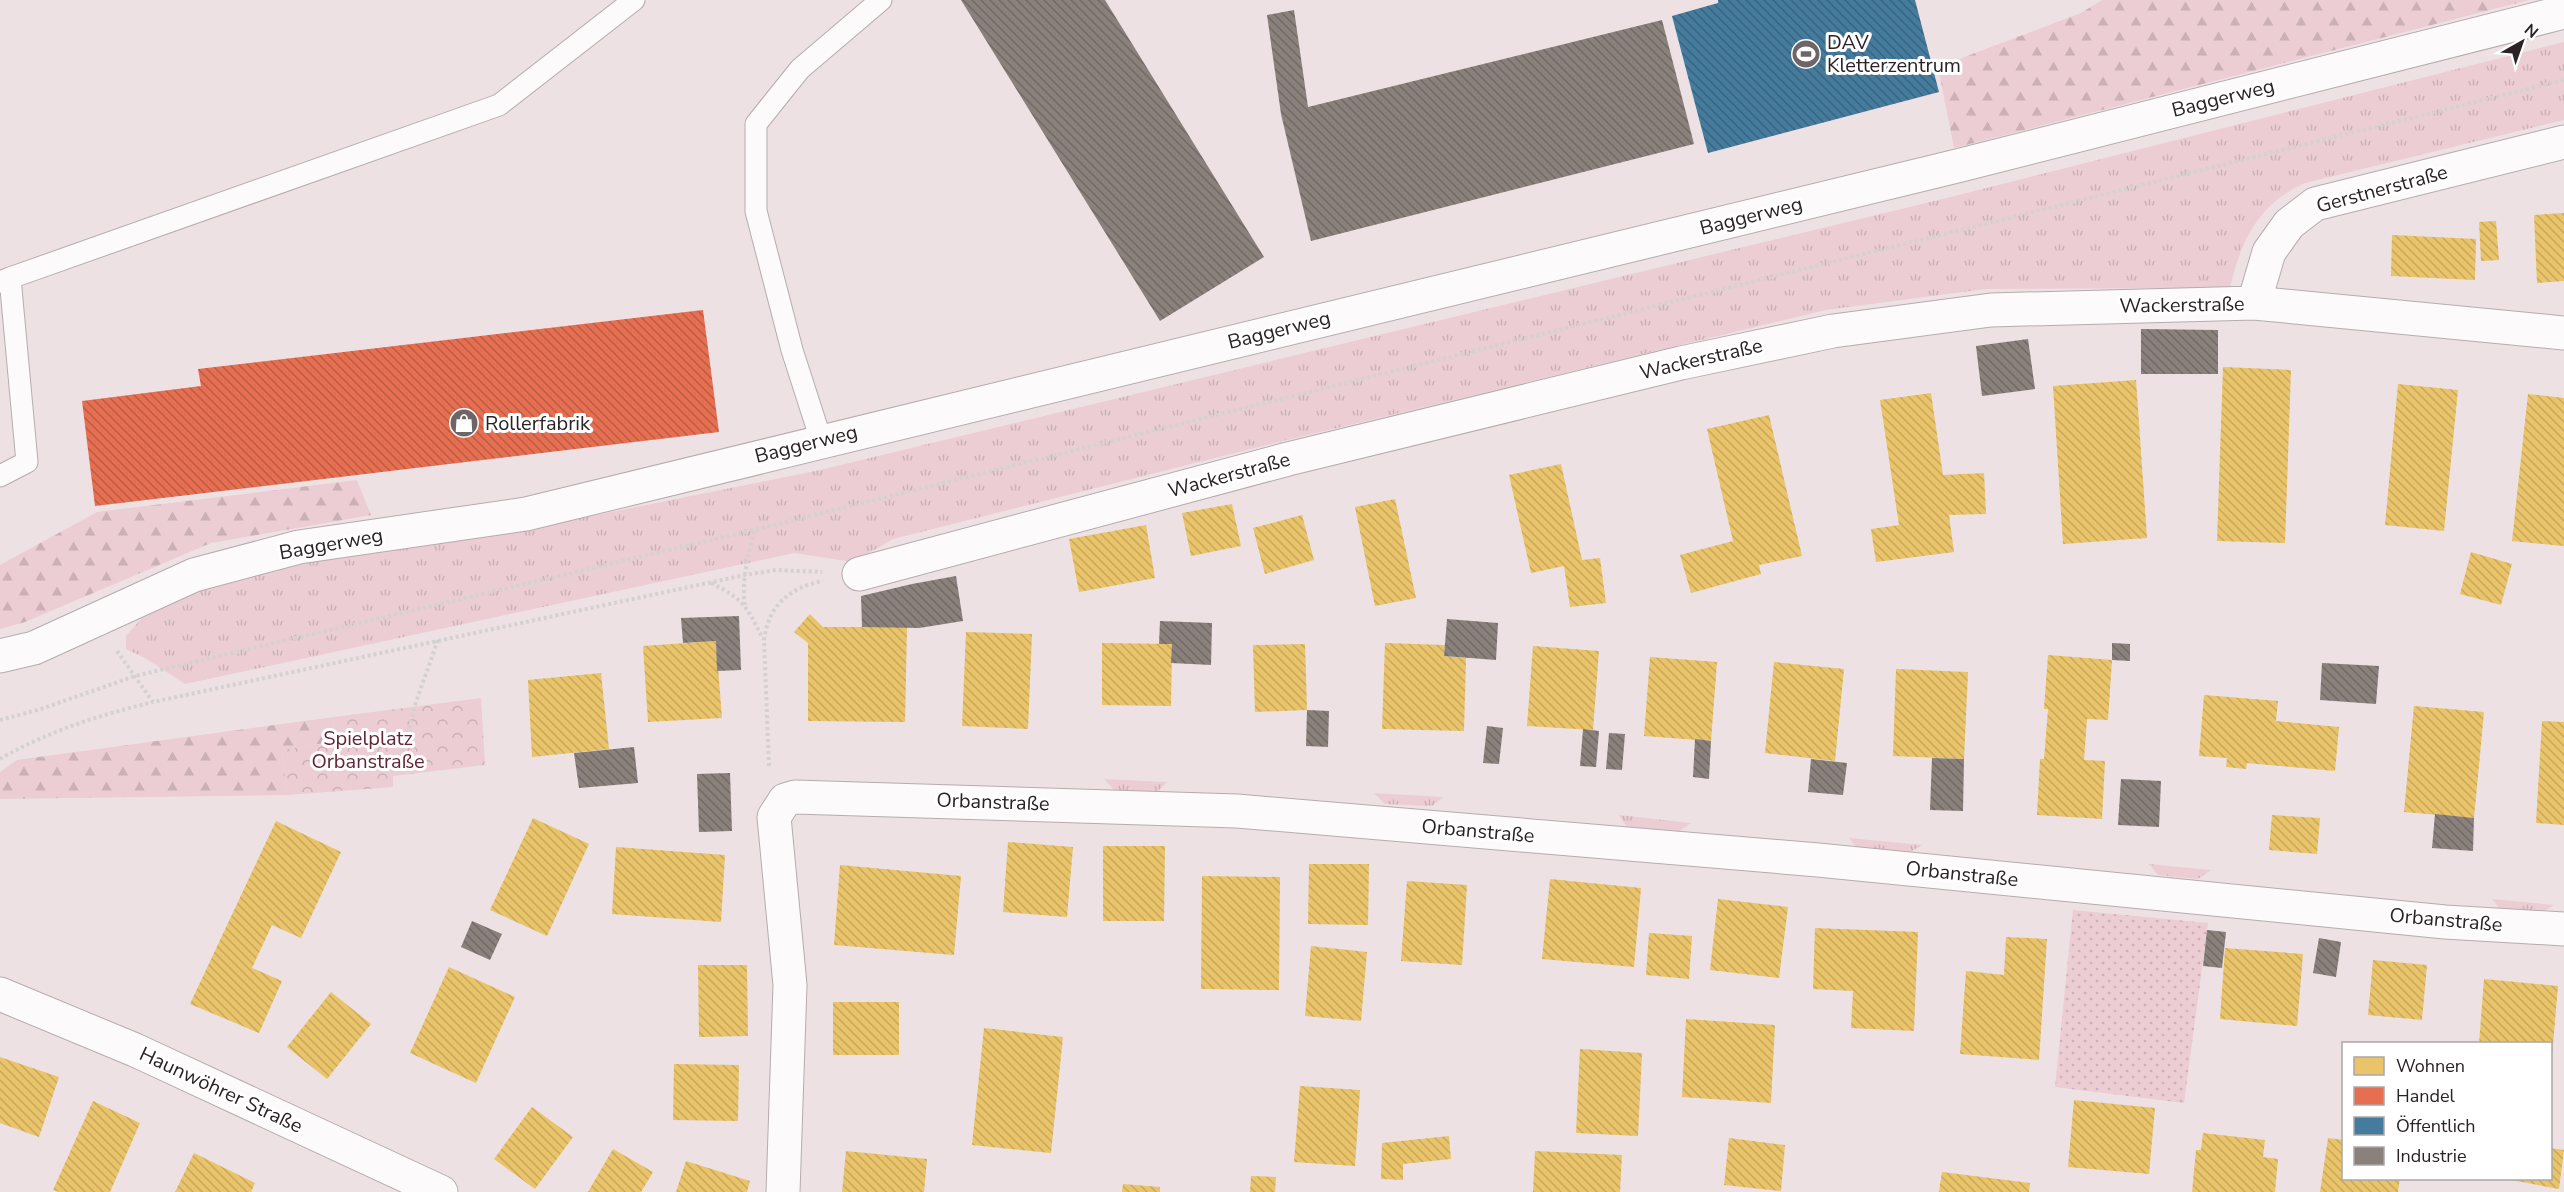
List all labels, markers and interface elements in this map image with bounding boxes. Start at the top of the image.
north arrow [2492,12,2552,72]
text: N [2519,19,2543,44]
place label: DAV Kletterzentrum [1827,29,1961,79]
sports icon: DAV Kletterzentrum [1790,38,1822,70]
street label: Baggerweg [2169,72,2277,124]
street label: Gerstnerstraße [2313,158,2451,220]
street label: Baggerweg [1697,190,1805,242]
street label: Wackerstraße [2119,290,2245,320]
street label: Baggerweg [1225,304,1333,356]
street label: Wackerstraße [1637,332,1765,386]
shop icon: Rollerfabrik [448,407,480,439]
place label: Rollerfabrik [485,410,591,437]
street label: Baggerweg [752,418,860,470]
street label: Wackerstraße [1165,446,1293,504]
street label: Baggerweg [277,522,385,566]
park label: Spielplatz Orbanstraße [311,725,425,775]
street label: Orbanstraße [936,787,1050,817]
street label: Orbanstraße [1420,813,1536,849]
street label: Orbanstraße [1904,855,2020,893]
street label: Orbanstraße [2388,902,2504,938]
street label: Haunwöhrer Straße [135,1040,307,1140]
legend [2342,1042,2552,1180]
text: Wohnen [2396,1054,2465,1078]
text: Handel [2396,1084,2456,1108]
text: Öffentlich [2396,1114,2475,1138]
text: Industrie [2396,1144,2467,1168]

